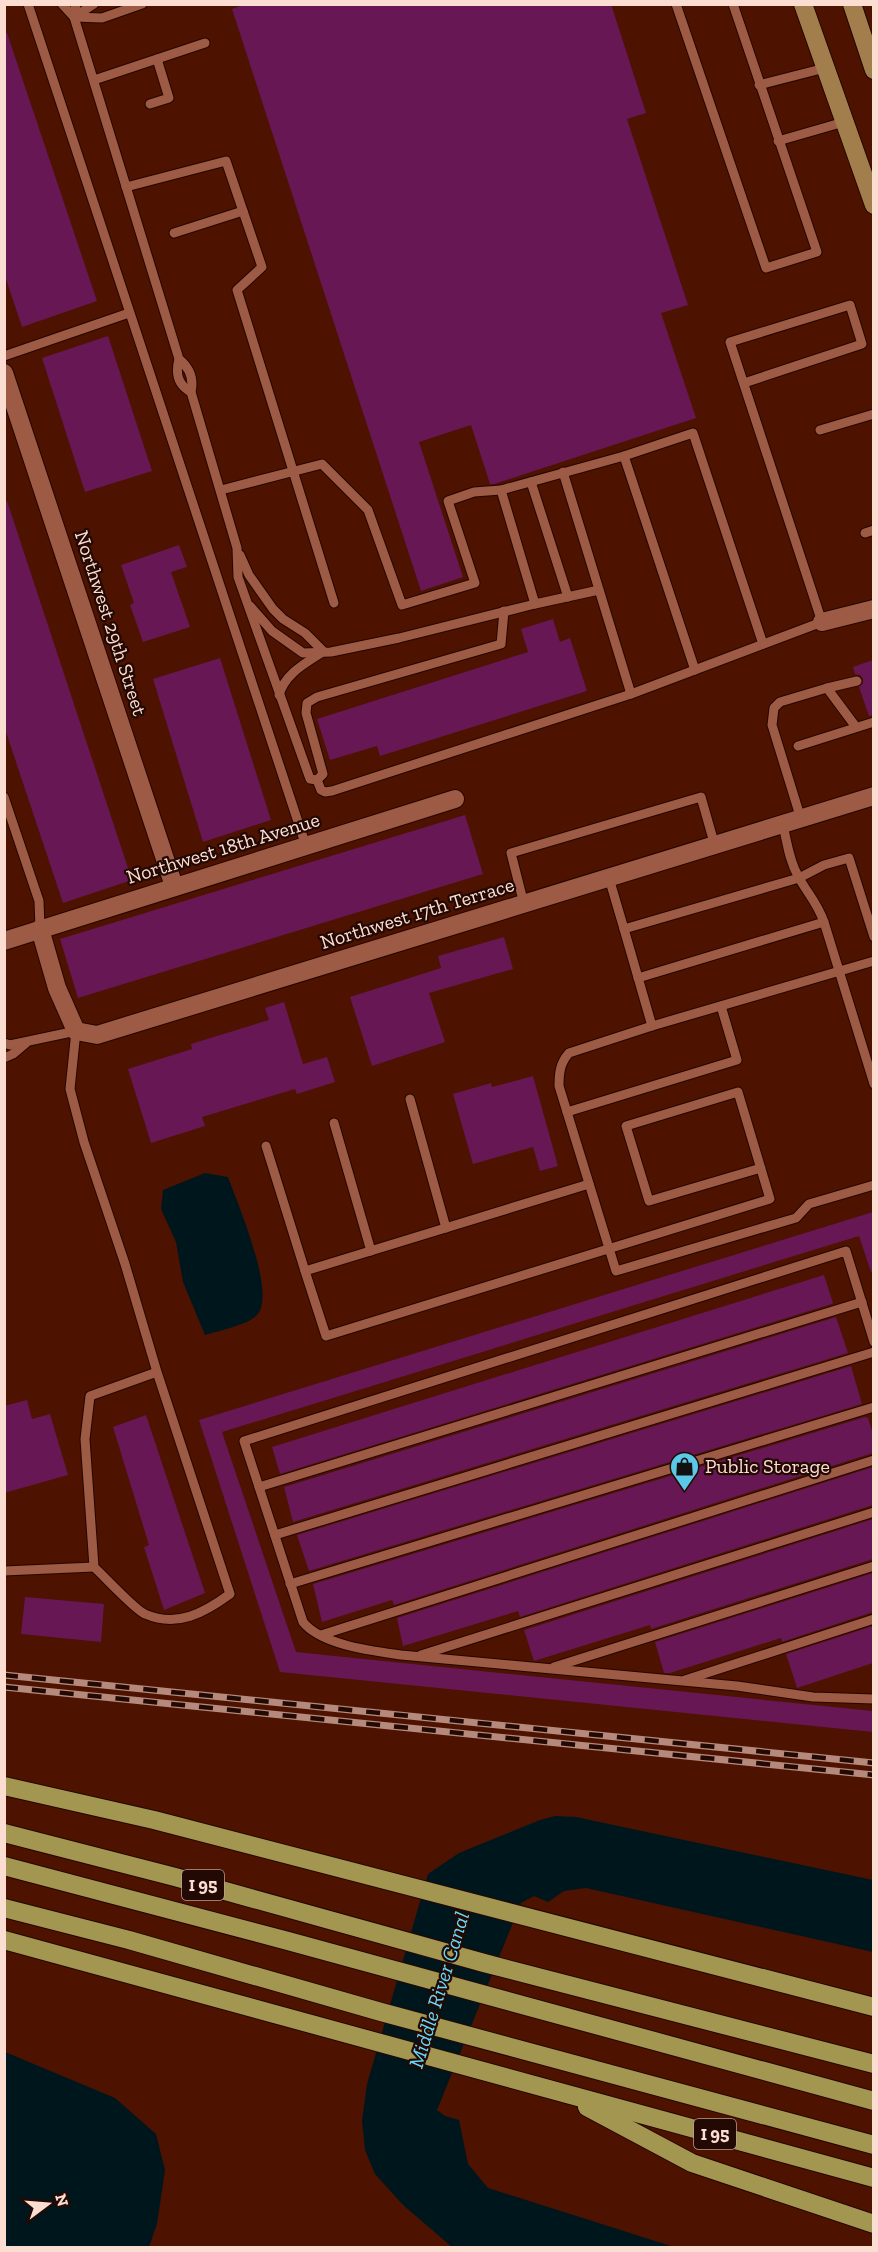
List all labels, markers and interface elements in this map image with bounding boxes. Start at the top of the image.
street label: Northwest 29th Street [70,527,152,719]
street label: Northwest 18th Avenue [124,807,322,889]
street label: Northwest 17th Terrace [317,872,517,954]
shop icon: Public Storage [668,1450,700,1492]
place label: Public Storage [705,1454,830,1478]
road number: I 95 [182,1870,224,1900]
water label: Middle River Canal [403,1909,474,2071]
road number: I 95 [694,2119,736,2149]
north arrow [18,2174,78,2234]
text: N [51,2192,73,2208]

